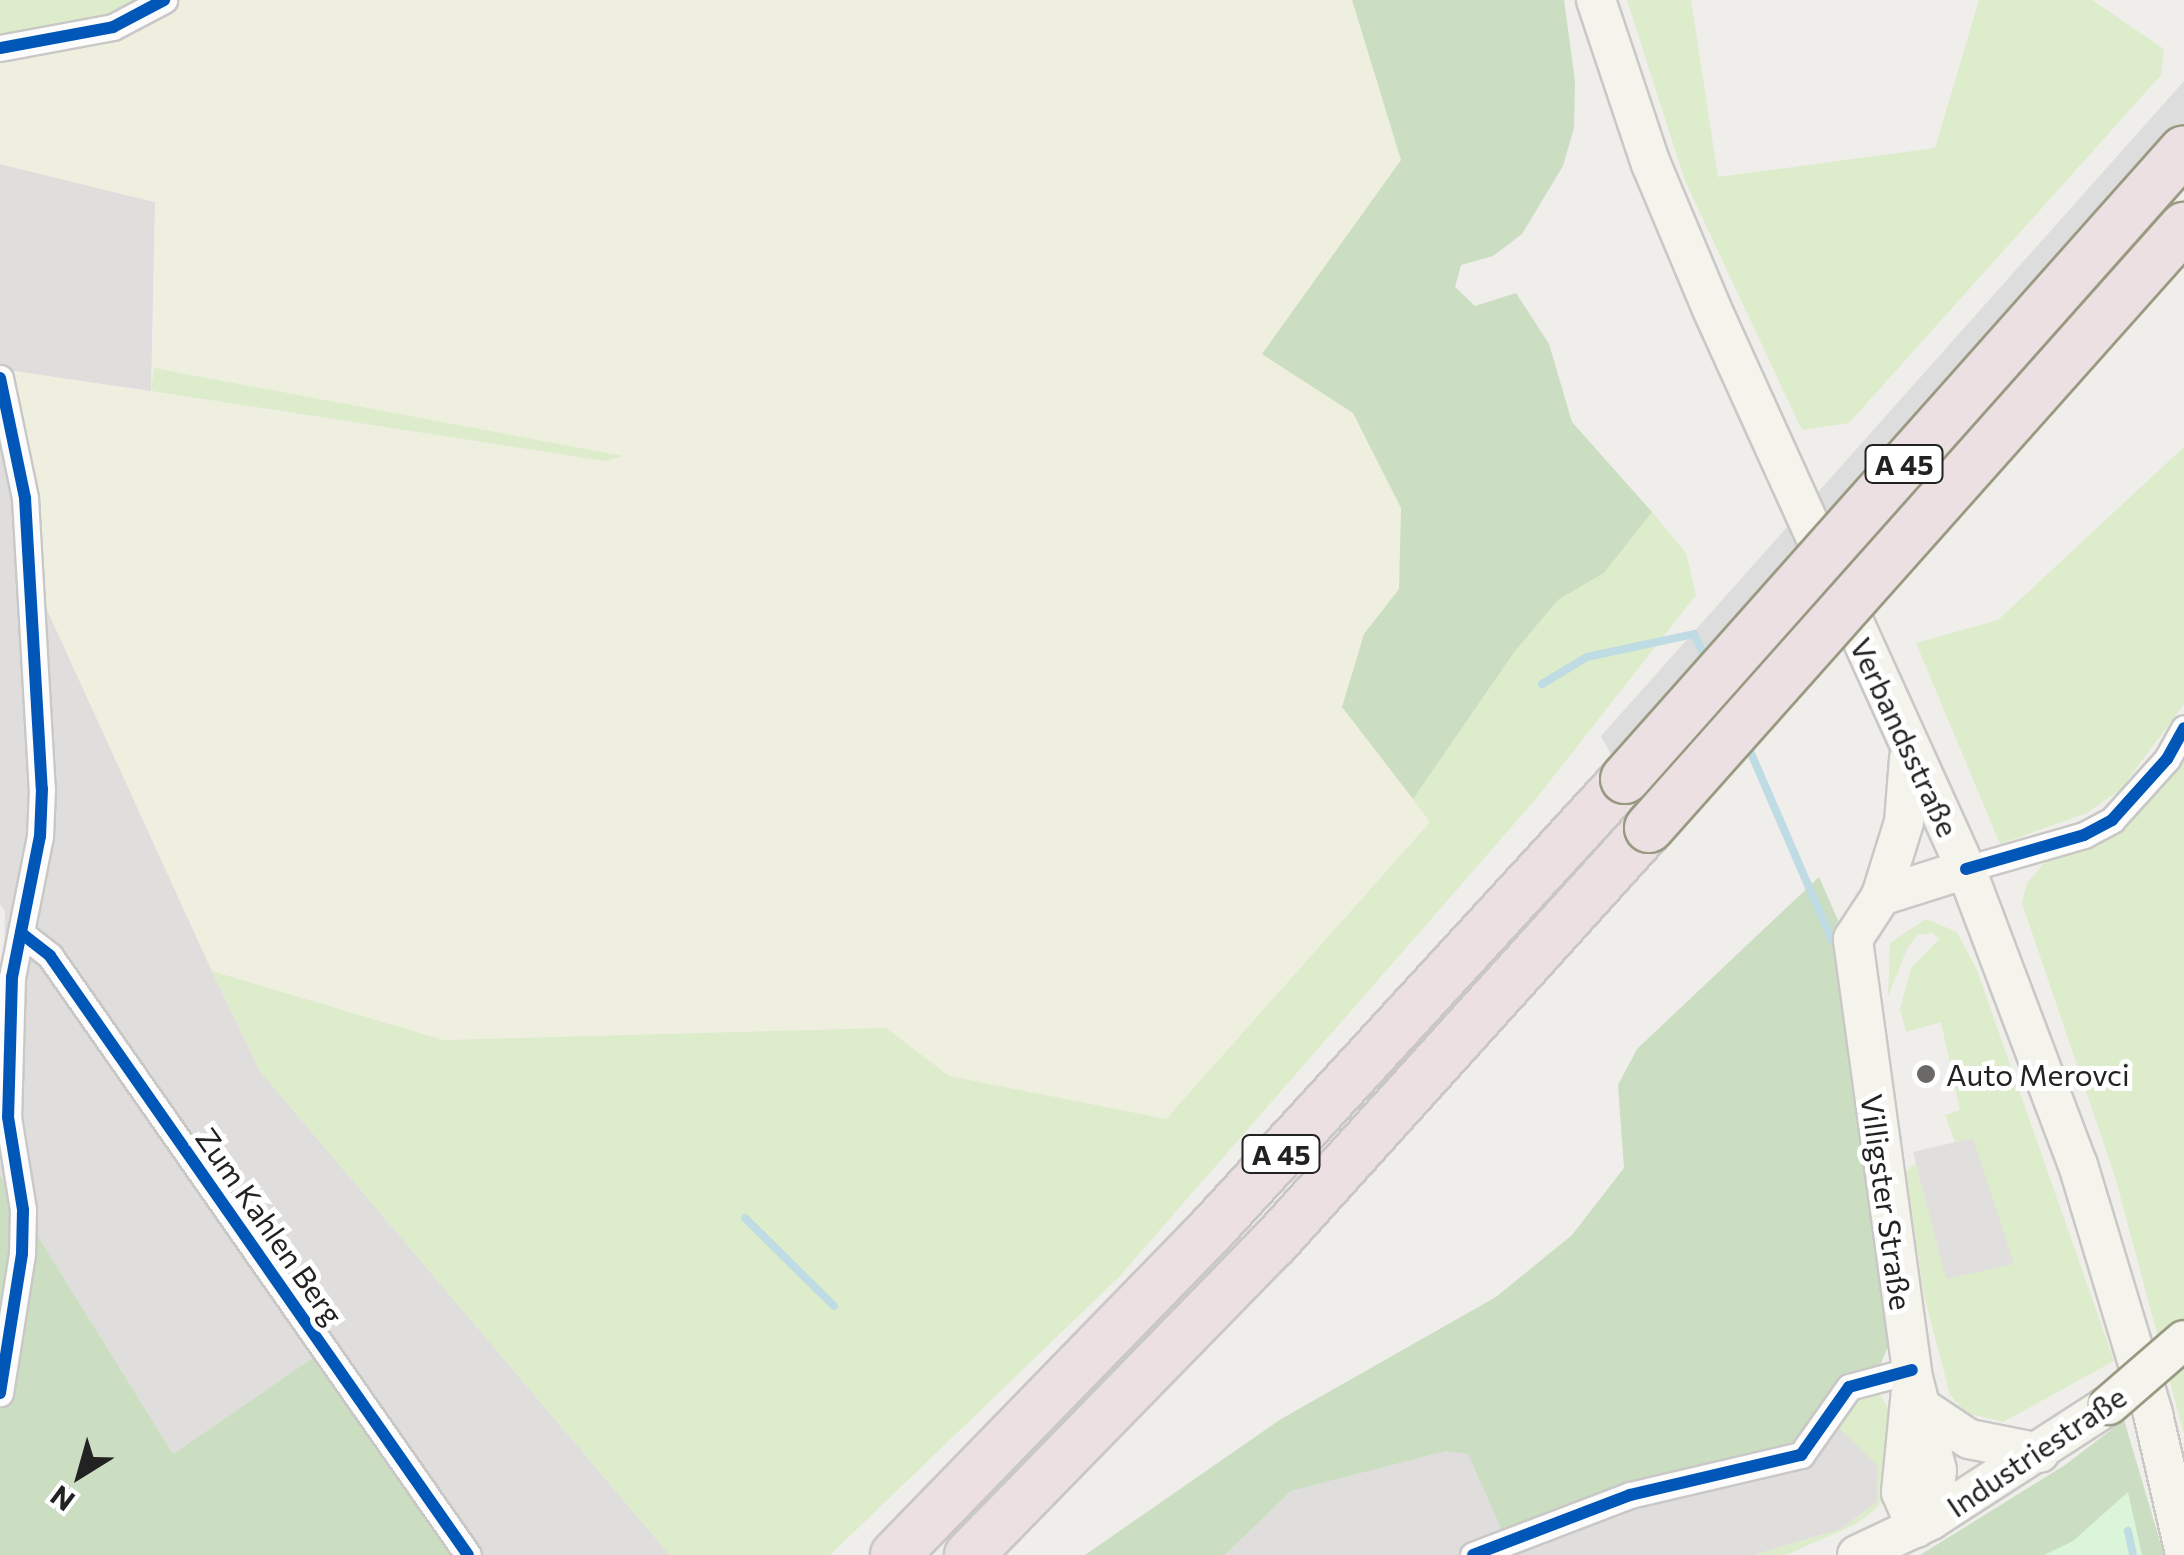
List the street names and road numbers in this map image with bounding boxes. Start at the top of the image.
road number: A 45 [1864,441,1944,487]
street label: Verbandsstraße [1843,632,1967,842]
street label: Villigster Straße [1854,1092,1920,1312]
street label: Zum Kahlen Berg [189,1121,351,1331]
road number: A 45 [1241,1131,1321,1177]
street label: Industriestraße [1940,1378,2132,1524]

